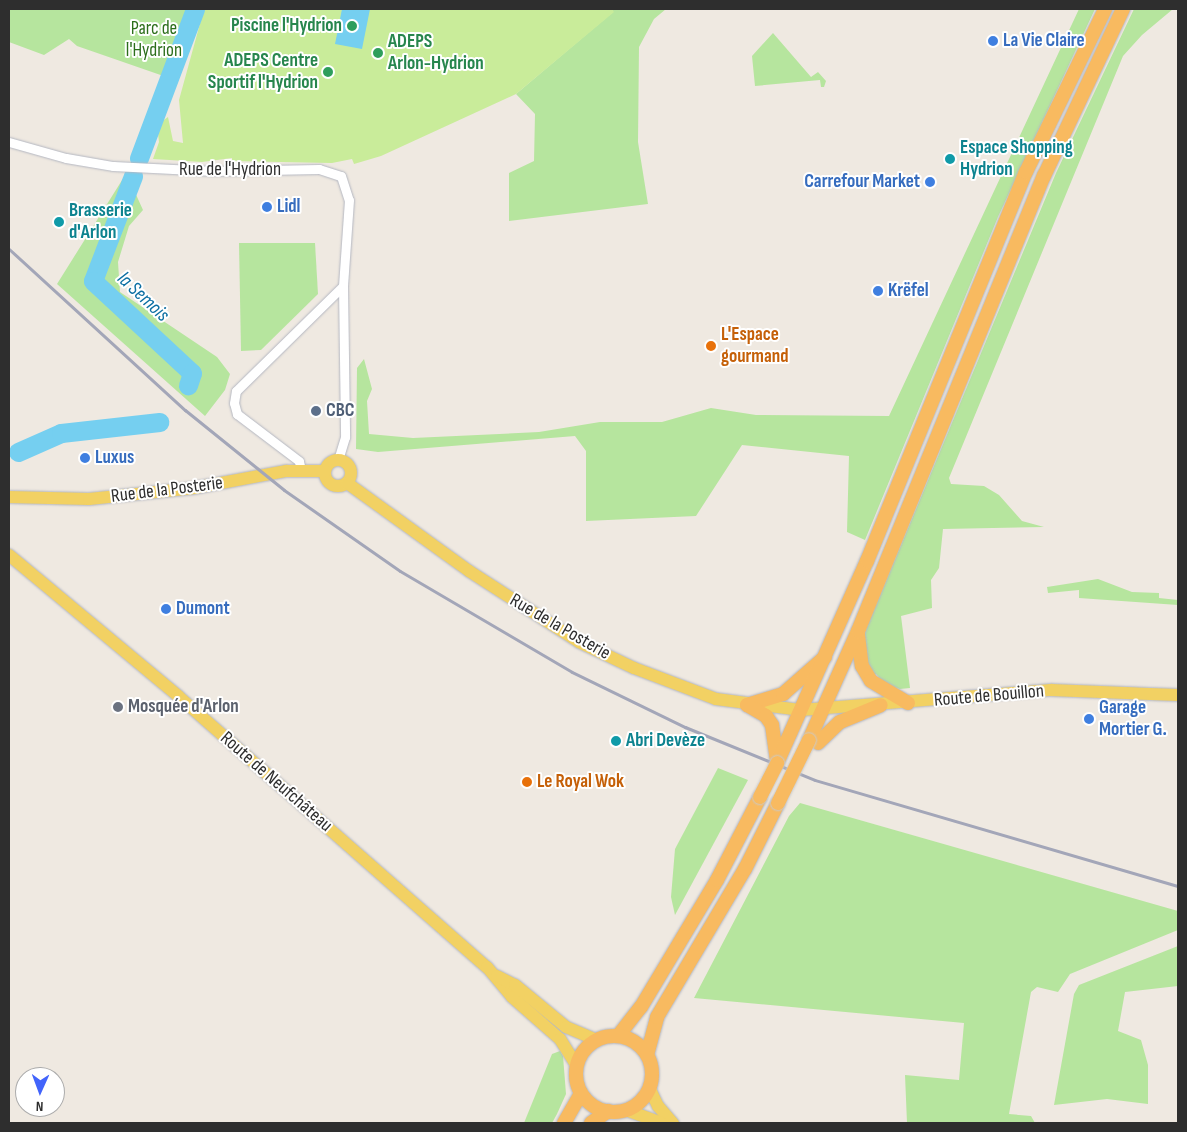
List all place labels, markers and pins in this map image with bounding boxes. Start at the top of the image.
place label: Piscine l'Hydrion [231,15,342,37]
marker: Piscine l'Hydrion [346,20,358,32]
place label: La Vie Claire [1003,30,1085,52]
place label: ADEPS Arlon-Hydrion [388,31,484,75]
marker: La Vie Claire [987,35,999,47]
marker: ADEPS Arlon-Hydrion [372,47,384,59]
place label: ADEPS Centre Sportif l'Hydrion [208,50,318,94]
marker: ADEPS Centre Sportif l'Hydrion [322,66,334,78]
place label: Espace Shopping Hydrion [960,137,1073,181]
marker: Espace Shopping Hydrion [944,153,956,165]
place label: Carrefour Market [804,171,920,193]
marker: Carrefour Market [924,176,936,188]
place label: Lidl [277,196,300,218]
place label: Brasserie d'Arlon [69,200,132,244]
marker: Lidl [261,201,273,213]
marker: Brasserie d'Arlon [53,216,65,228]
place label: Krëfel [888,280,929,302]
marker: Krëfel [872,285,884,297]
place label: L'Espace gourmand [721,324,788,368]
marker: L'Espace gourmand [705,340,717,352]
place label: CBC [326,400,355,422]
marker: CBC [310,405,322,417]
place label: Luxus [95,447,134,469]
marker: Luxus [79,452,91,464]
place label: Dumont [176,598,230,620]
marker: Dumont [160,603,172,615]
place label: Mosquée d'Arlon [128,696,239,718]
place label: Garage Mortier G. [1099,697,1167,741]
marker: Mosquée d'Arlon [112,701,124,713]
marker: Garage Mortier G. [1083,713,1095,725]
place label: Abri Devèze [626,730,705,752]
marker: Abri Devèze [610,735,622,747]
place label: Le Royal Wok [537,771,624,793]
marker: Le Royal Wok [521,776,533,788]

